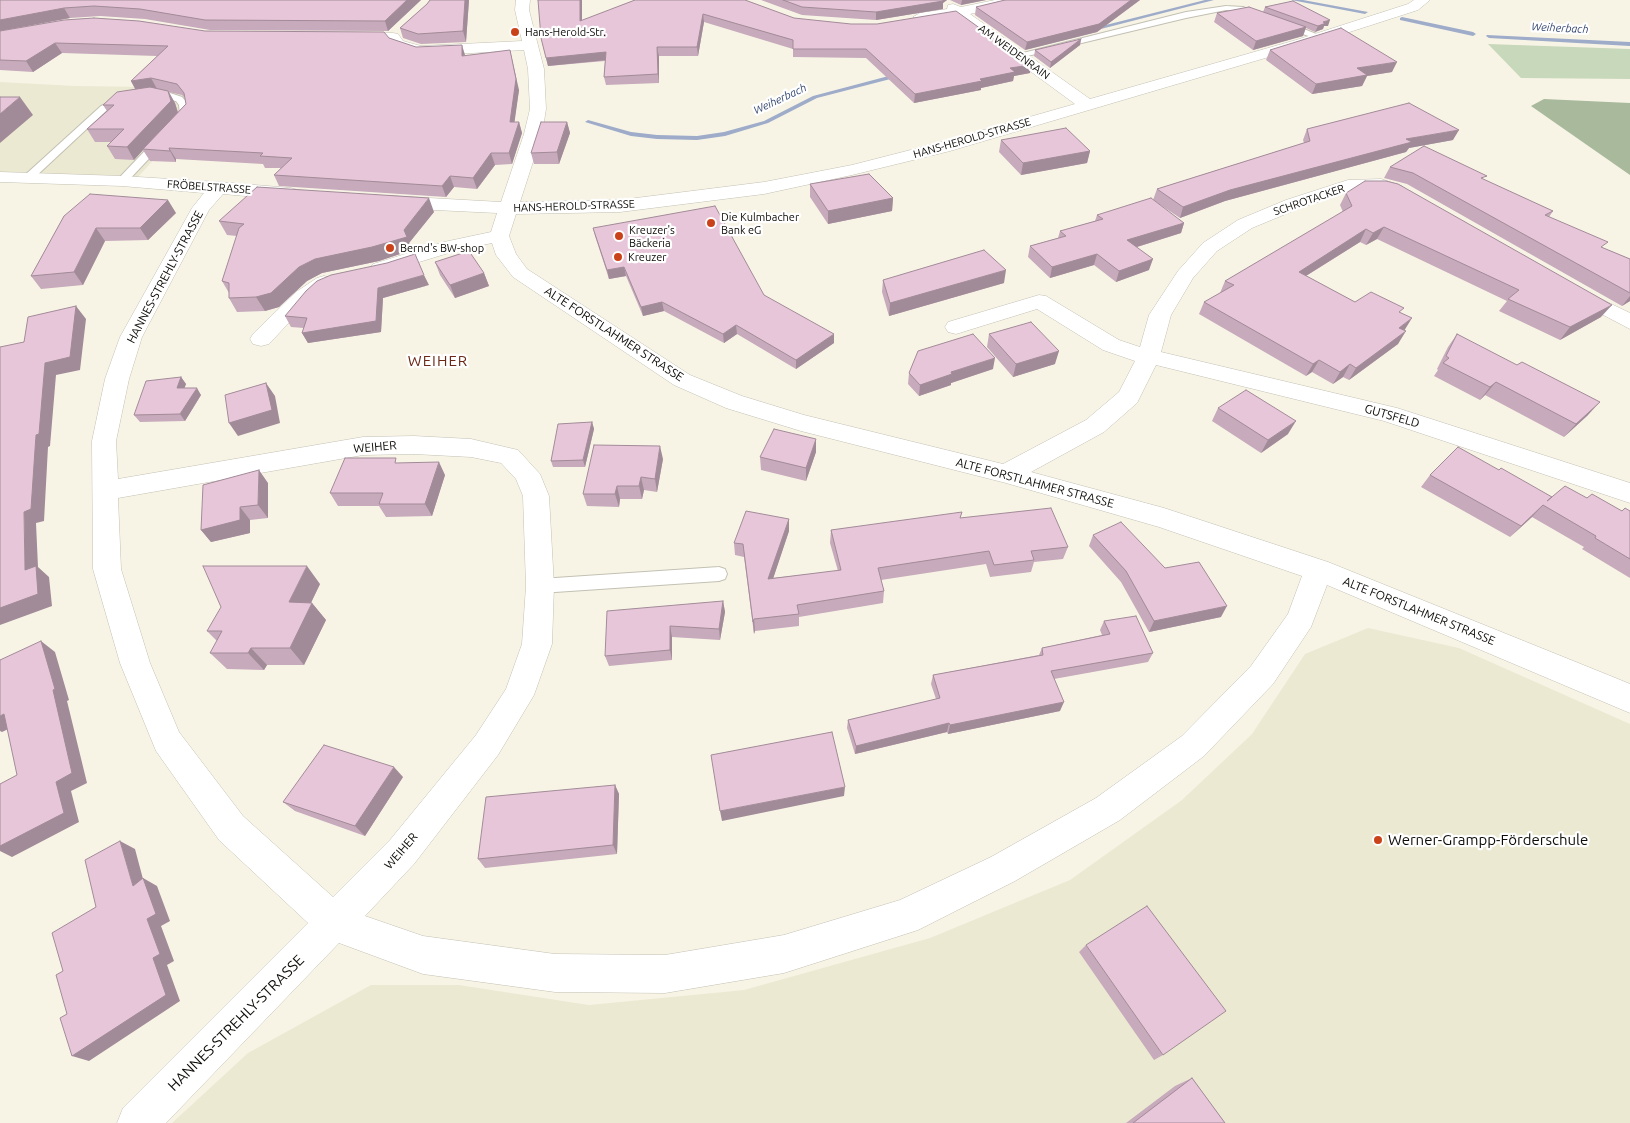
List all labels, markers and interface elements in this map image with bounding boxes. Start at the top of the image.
water label: Weiherbach [1531,20,1589,36]
street label: AM WEIDENRAIN [976,22,1052,82]
place label: Hans-Herold-Str. [525,25,606,39]
marker: Hans-Herold-Str. [509,26,521,38]
water label: Weiherbach [751,81,809,117]
street label: HANS-HEROLD-STRASSE [912,115,1032,161]
street label: FRÖBELSTRASSE [167,177,251,197]
street label: SCHROTACKER [1272,182,1346,218]
street label: HANS-HEROLD-STRASSE [513,197,635,215]
street label: HANNES-STREHLY-STRASSE [124,208,206,346]
place label: Die Kulmbacher Bank eG [721,210,799,236]
marker: Die Kulmbacher Bank eG [705,217,717,229]
place label: Kreuzer's Bäckeria [629,223,675,249]
marker: Kreuzer's Bäckeria [613,230,625,242]
place label: Bernd's BW-shop [400,241,484,255]
marker: Bernd's BW-shop [384,242,396,254]
place label: Kreuzer [628,250,666,264]
marker: Kreuzer [612,251,624,263]
street label: ALTE FORSTLAHMER STRASSE [542,284,686,384]
district label: WEIHER [407,352,469,370]
street label: GUTSFELD [1363,401,1421,431]
street label: WEIHER [353,438,397,456]
street label: ALTE FORSTLAHMER STRASSE [954,455,1116,511]
street label: ALTE FORSTLAHMER STRASSE [1341,574,1497,648]
street label: WEIHER [381,830,421,872]
place label: Werner-Grampp-Förderschule [1388,831,1588,849]
marker: Werner-Grampp-Förderschule [1372,834,1384,846]
street label: HANNES-STREHLY-STRASSE [164,951,308,1095]

